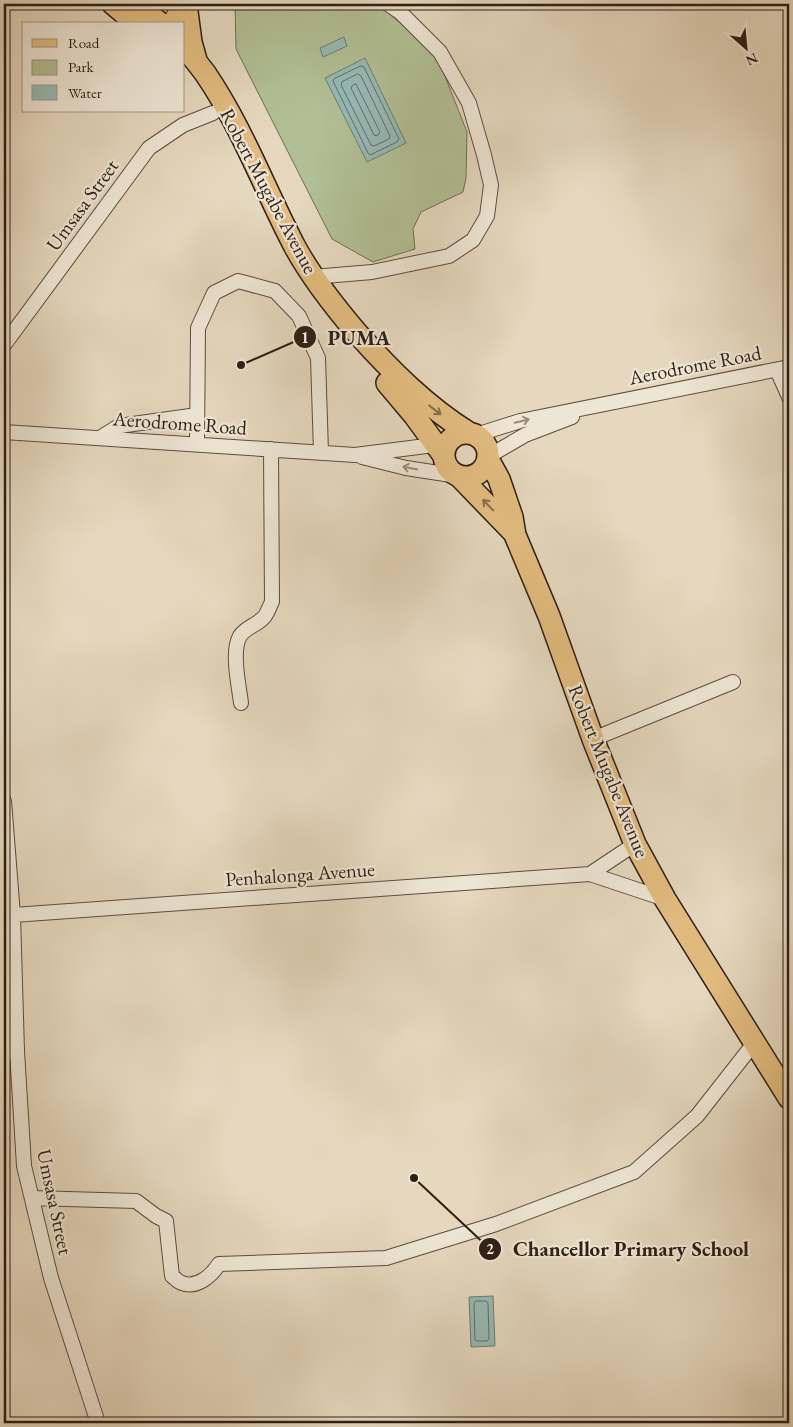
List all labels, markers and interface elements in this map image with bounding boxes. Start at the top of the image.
legend [22,22,185,112]
north arrow [720,22,770,72]
text: Road [68,33,100,52]
text: N [742,49,761,70]
text: Park [68,57,95,76]
text: Water [68,83,102,102]
street label: Robert Mugabe Avenue [214,104,324,278]
street label: Umsasa Street [40,153,124,256]
callout: PUMA [293,319,400,355]
text: PUMA [328,324,391,351]
text: 1 [301,328,309,347]
street label: Aerodrome Road [626,339,764,391]
street label: Aerodrome Road [111,405,249,441]
one-way arrow [428,405,442,415]
one-way arrow [514,416,530,425]
one-way arrow [402,463,418,473]
one-way arrow [482,499,494,511]
street label: Robert Mugabe Avenue [562,681,656,861]
street label: Penhalonga Avenue [224,856,376,892]
street label: Umsasa Street [31,1147,79,1258]
callout: Chancellor Primary School [478,1231,759,1267]
text: Chancellor Primary School [513,1235,749,1262]
text: 2 [486,1239,494,1258]

